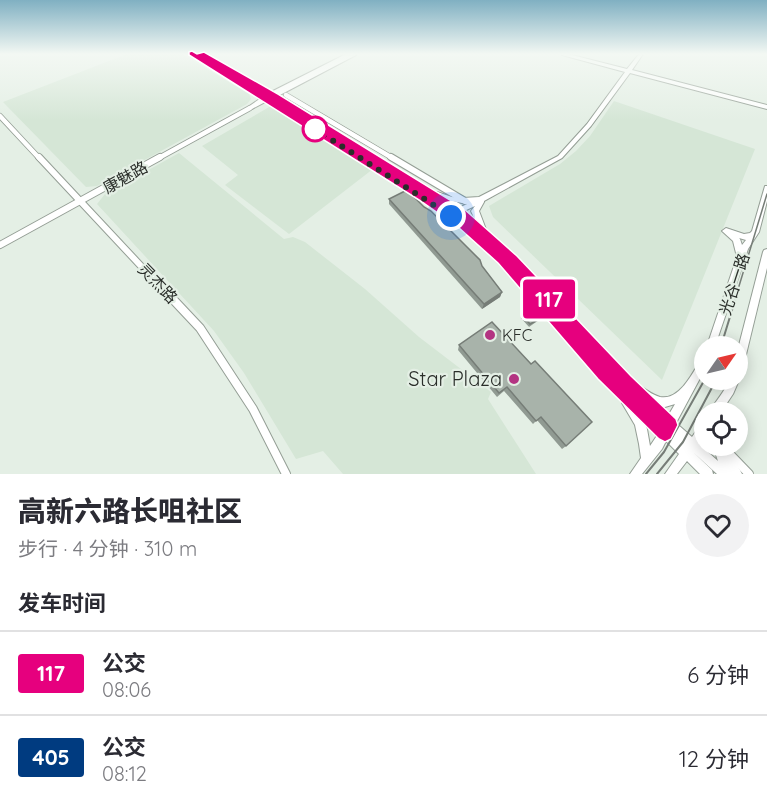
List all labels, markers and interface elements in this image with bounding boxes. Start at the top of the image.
unlabelled marker [302,116,328,142]
street label: 康魅路 [99,157,151,197]
your location [436,201,466,231]
street label: 光谷一路 [715,250,753,318]
street label: 灵杰路 [134,259,182,307]
line badge: 117 [514,280,584,318]
text: 117 [535,286,563,312]
place label: KFC [502,325,532,345]
marker: KFC [483,328,497,342]
north arrow [694,336,748,390]
map controls [694,336,748,456]
place label: Star Plaza [408,366,502,391]
marker: Star Plaza [507,372,521,386]
button: locate [694,402,748,456]
text: 高新六路长咀社区 [18,493,242,528]
button: heart [686,494,749,557]
text: 步行 · 4 分钟 · 310 m [18,536,197,561]
text: 发车时间 [18,589,106,617]
text: 公交 [102,649,146,677]
text: 117 [37,660,65,686]
text: 6 分钟 [687,661,749,689]
text: 08:06 [102,677,151,702]
text: 公交 [102,733,146,761]
text: 405 [32,744,70,770]
text: 12 分钟 [679,745,749,773]
text: 08:12 [102,761,147,786]

